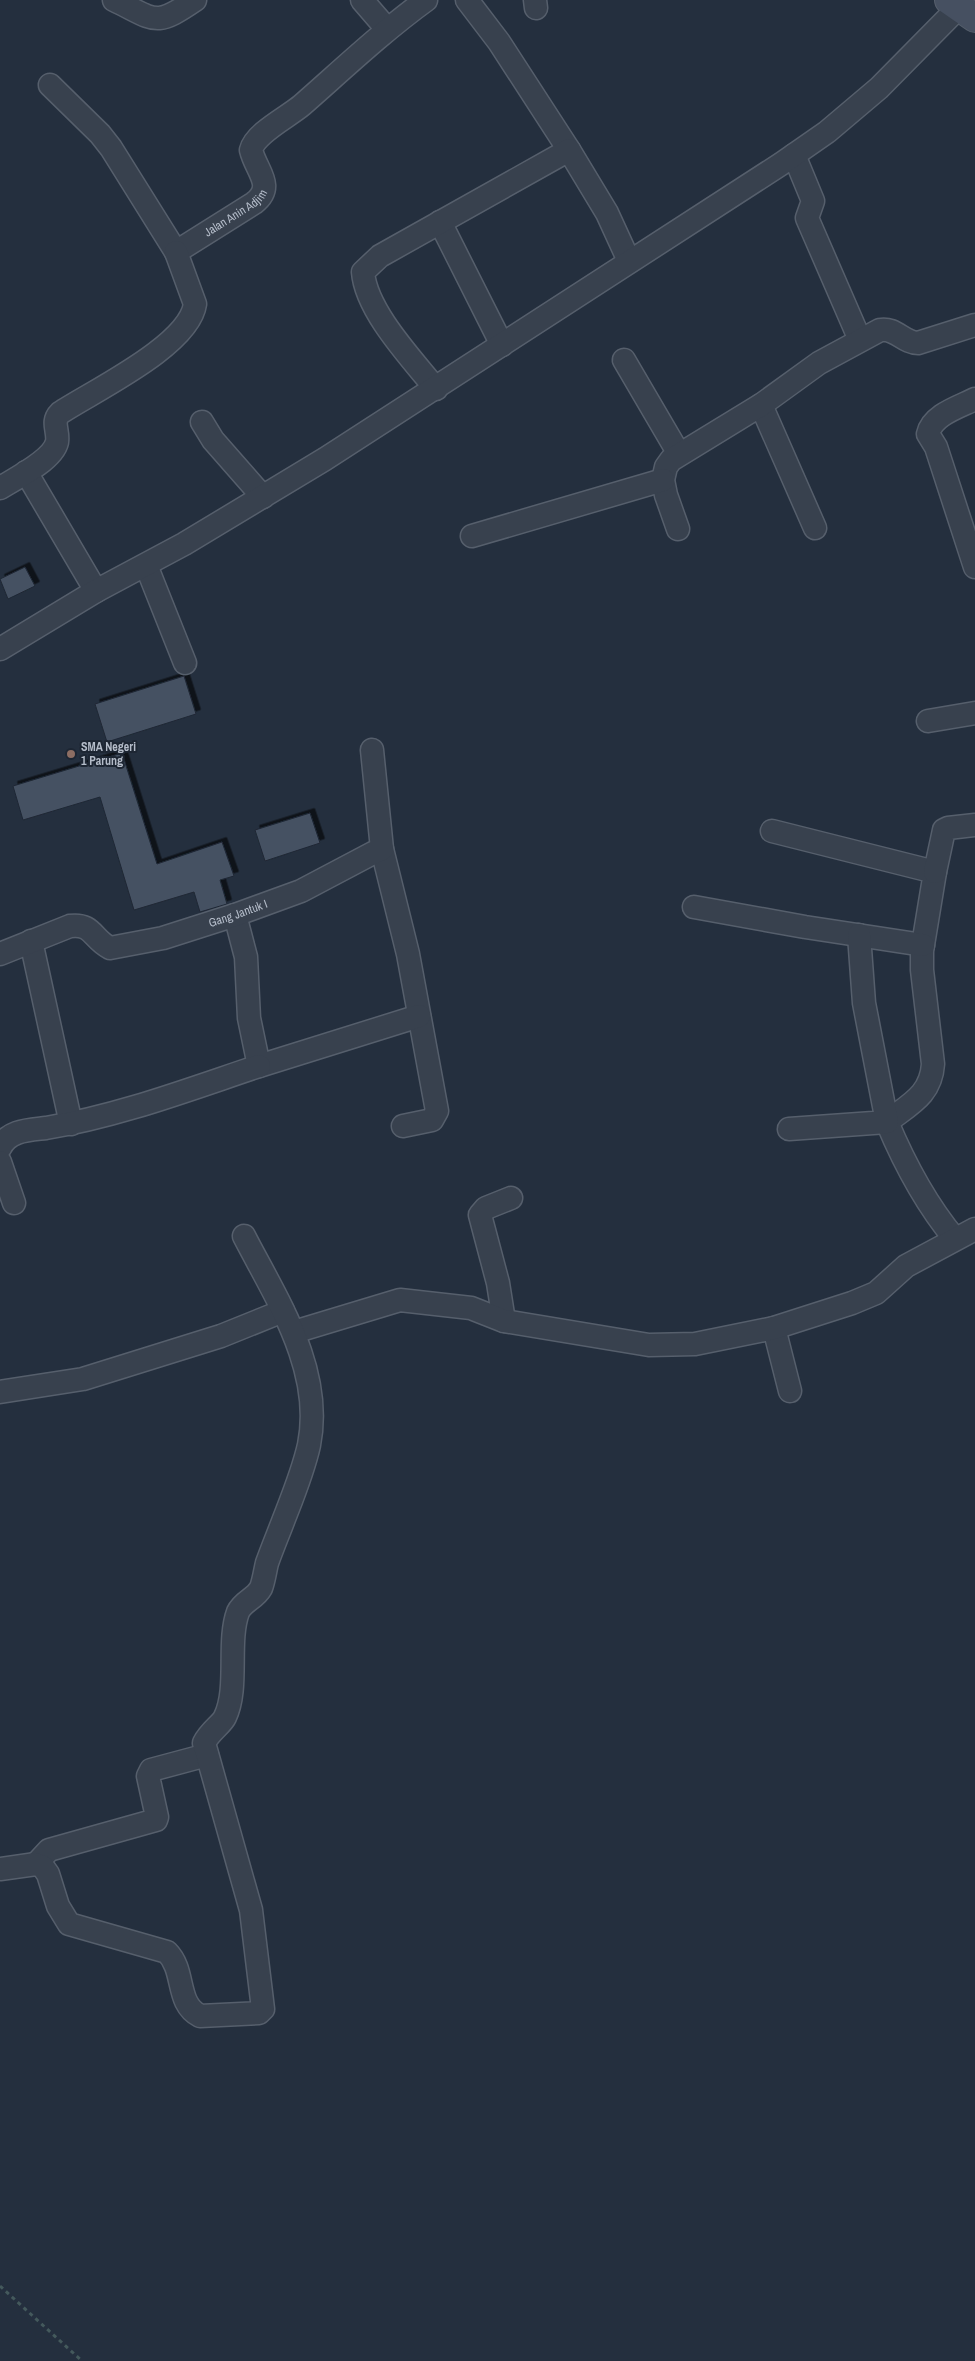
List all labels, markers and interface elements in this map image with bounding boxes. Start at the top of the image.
street label: Jalan Anin Adjim [201,187,271,240]
place label: SMA Negeri 1 Parung [81,739,136,769]
marker: SMA Negeri 1 Parung [65,748,77,760]
street label: Gang Jantuk I [207,896,270,931]

